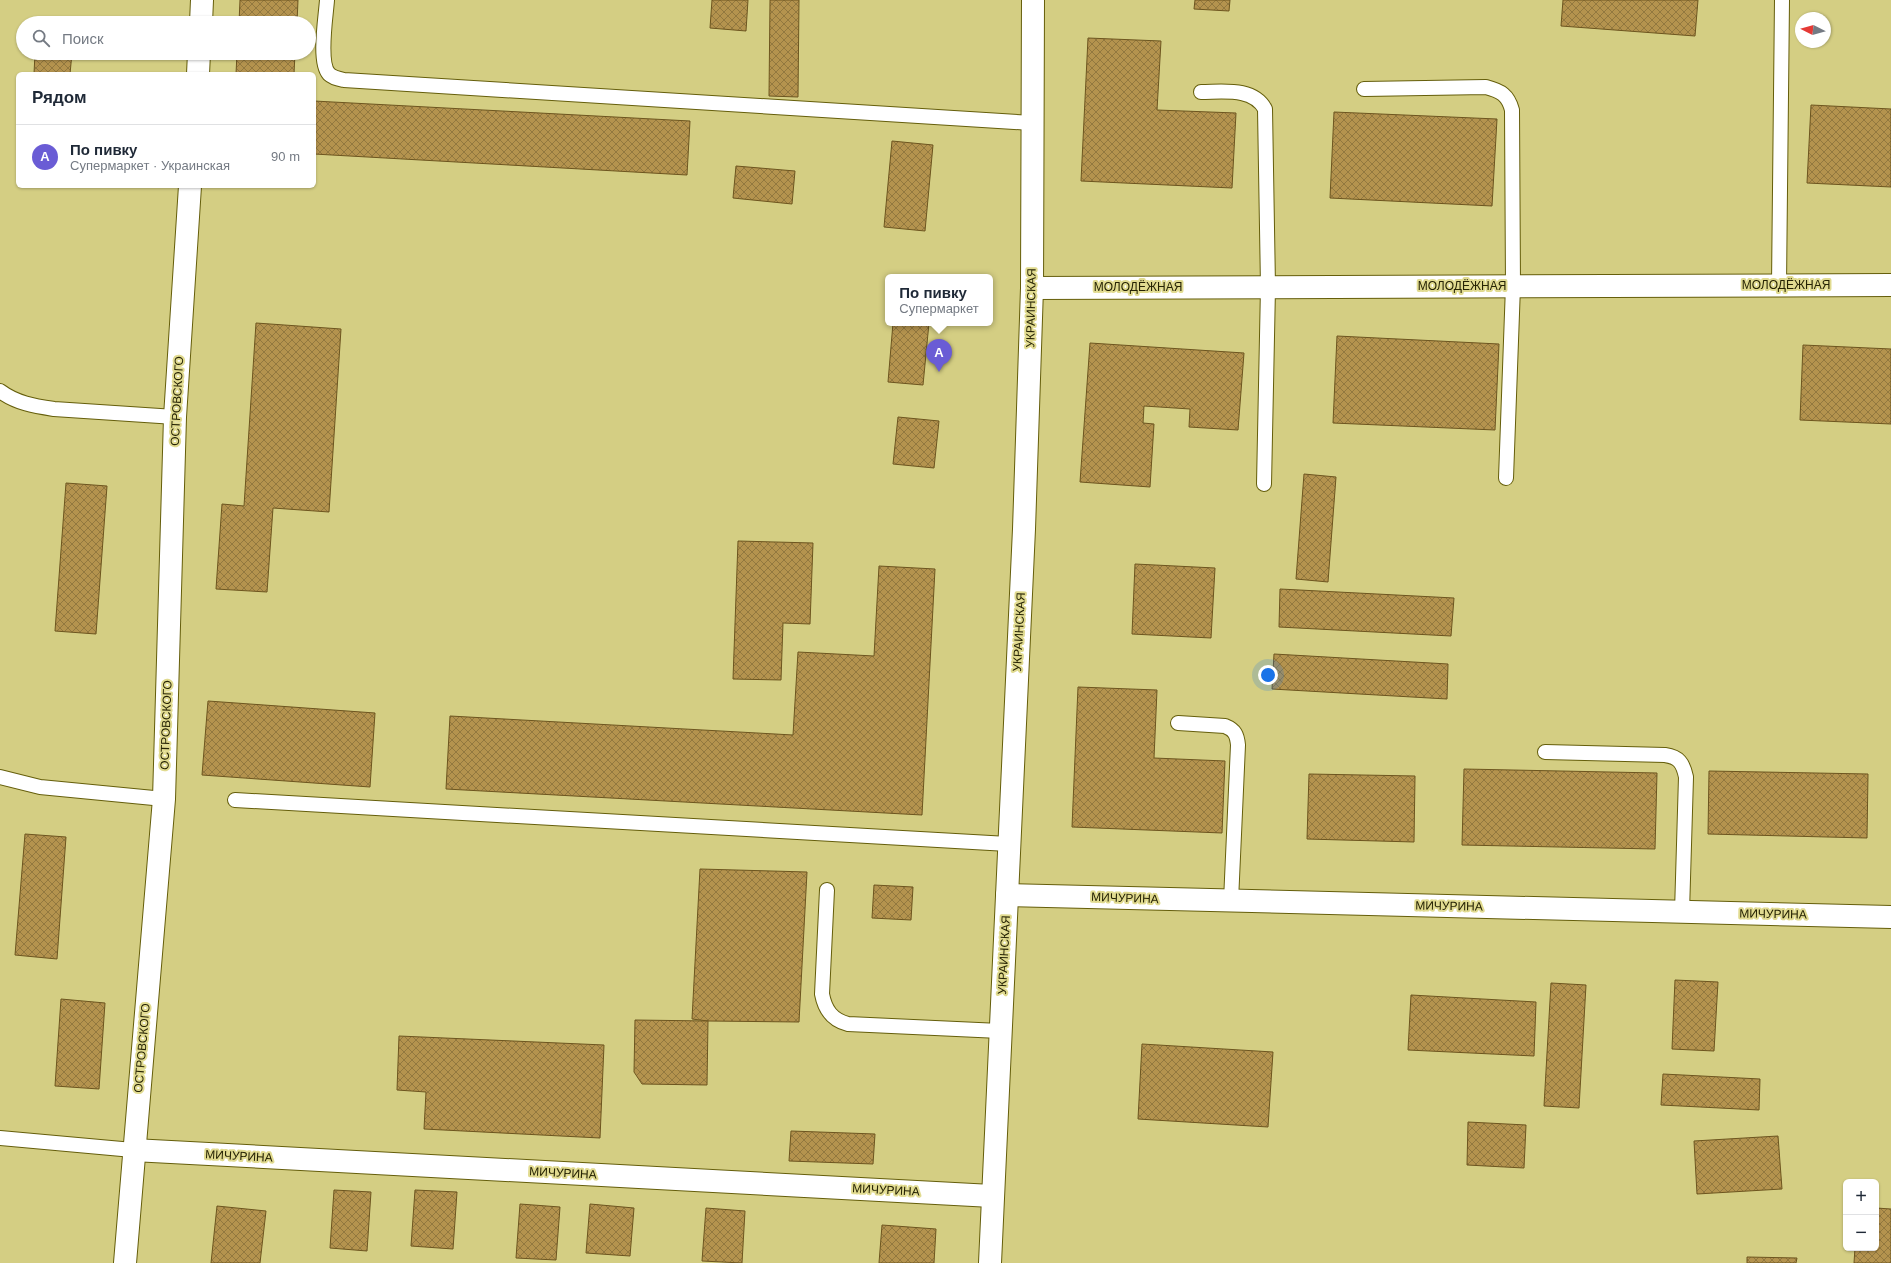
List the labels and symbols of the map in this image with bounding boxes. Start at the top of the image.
north arrow [1795,12,1831,48]
street label: УКРАИНСКАЯ [1023,268,1039,348]
street label: МОЛОДЁЖНАЯ [1742,278,1830,292]
street label: МОЛОДЁЖНАЯ [1418,279,1506,293]
street label: МОЛОДЁЖНАЯ [1094,280,1182,294]
pin: A [926,339,952,372]
street label: ОСТРОВСКОГО [168,356,186,446]
street label: УКРАИНСКАЯ [1010,592,1028,672]
your location [1258,665,1278,685]
street label: ОСТРОВСКОГО [157,680,175,770]
street label: МИЧУРИНА [1091,890,1159,906]
street label: МИЧУРИНА [1415,898,1483,914]
street label: МИЧУРИНА [1739,906,1807,922]
street label: УКРАИНСКАЯ [995,915,1013,995]
street label: ОСТРОВСКОГО [131,1003,153,1093]
street label: МИЧУРИНА [205,1147,273,1165]
street label: МИЧУРИНА [529,1164,597,1182]
street label: МИЧУРИНА [852,1181,920,1199]

